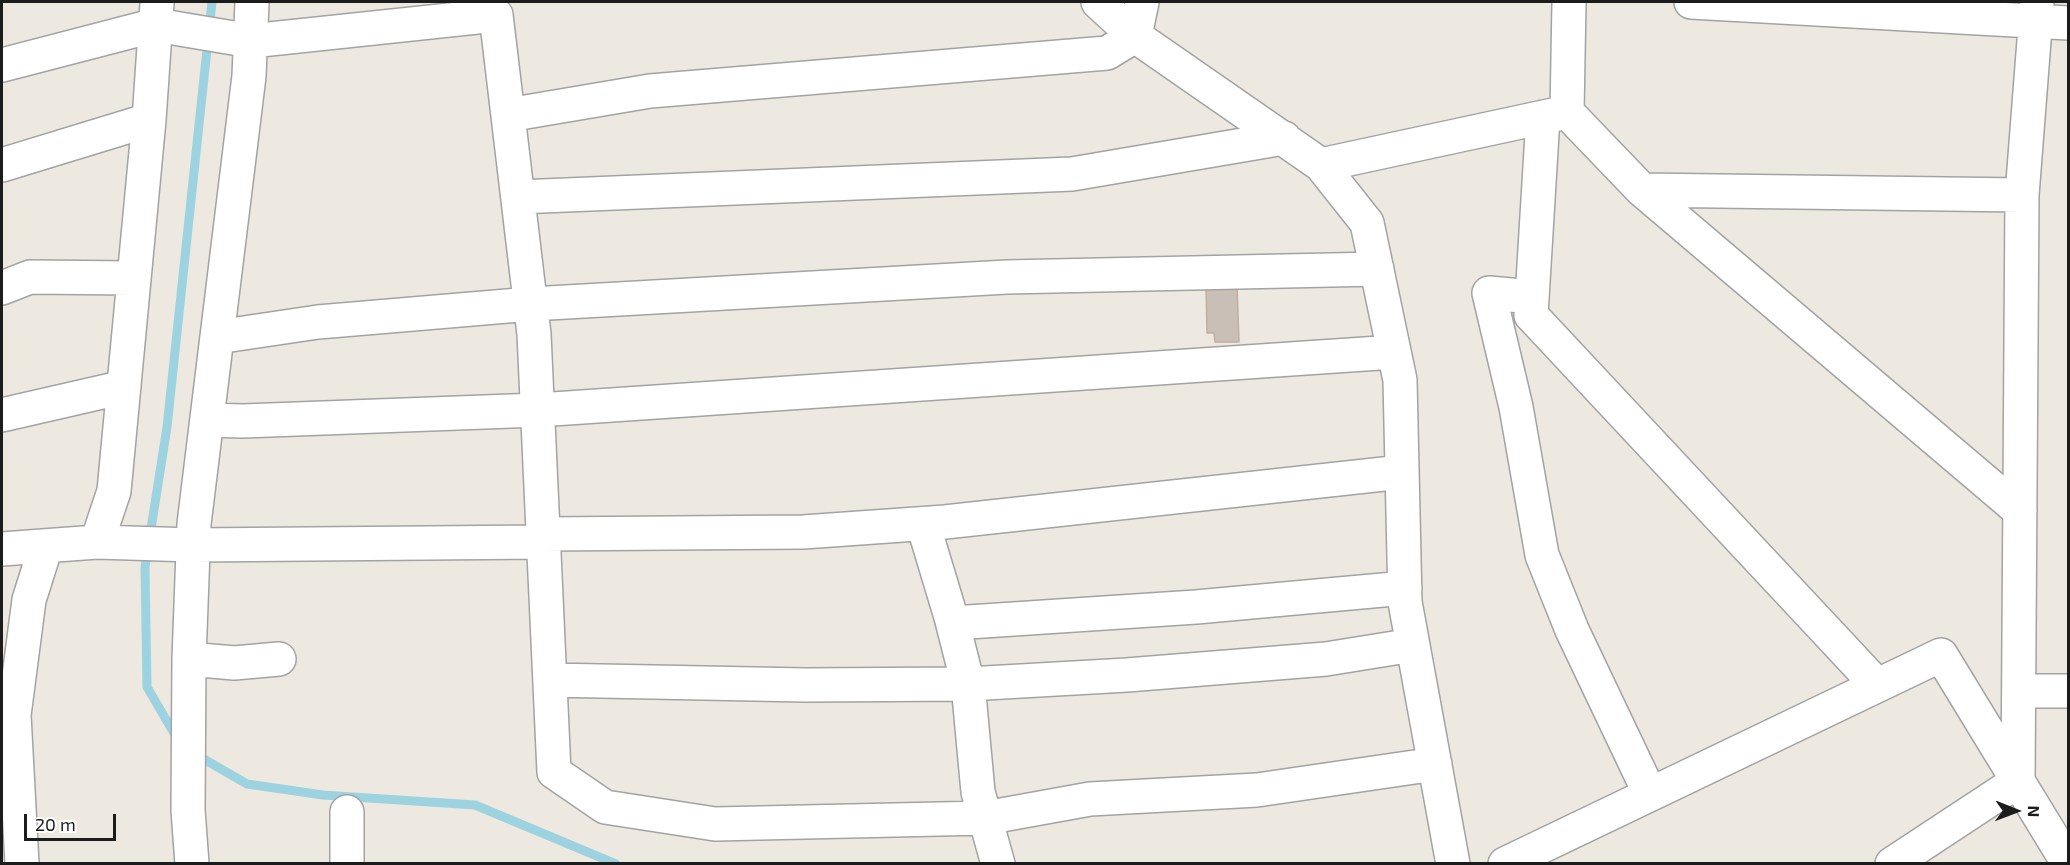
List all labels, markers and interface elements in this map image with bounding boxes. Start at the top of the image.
north arrow [1986,781,2046,841]
scale bar [27,802,118,840]
text: N [2025,805,2044,817]
text: 20 m [35,813,76,835]

